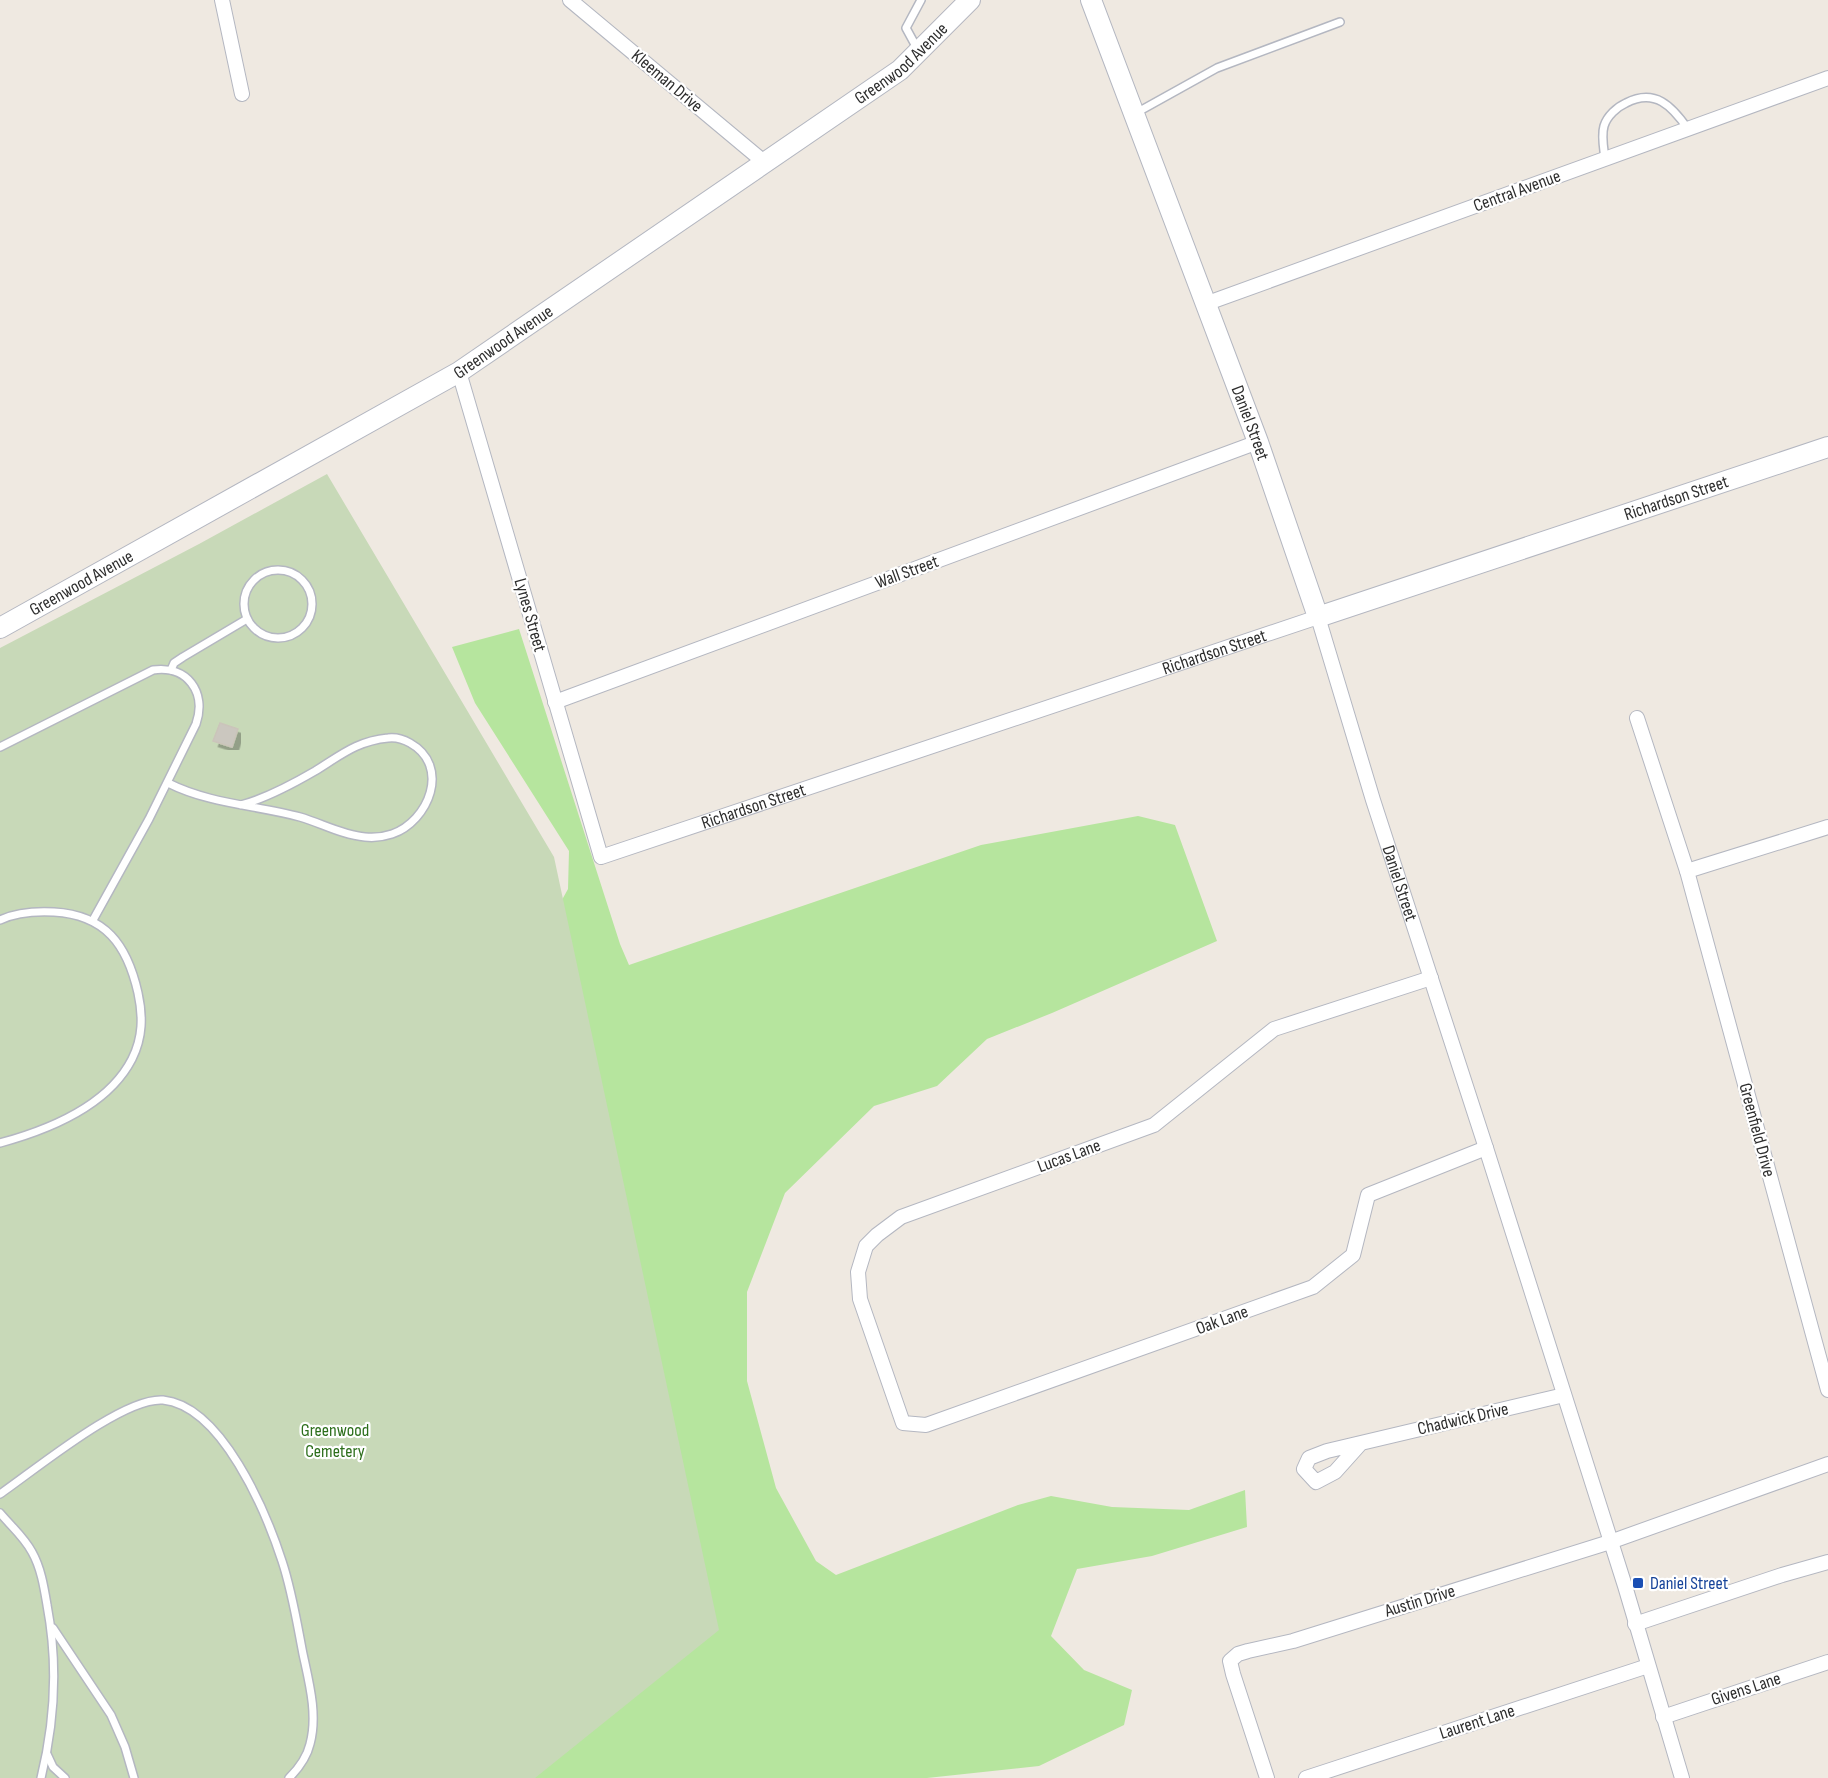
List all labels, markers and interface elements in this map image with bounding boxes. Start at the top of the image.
street label: Greenwood Avenue [850,18,952,109]
street label: Kleeman Drive [627,45,707,117]
street label: Central Avenue [1471,166,1563,216]
street label: Greenwood Avenue [449,300,557,383]
street label: Daniel Street [1227,383,1274,464]
street label: Richardson Street [1621,470,1731,525]
street label: Greenwood Avenue [26,545,137,620]
street label: Wall Street [873,551,942,593]
street label: Lynes Street [510,576,551,655]
street label: Richardson Street [1159,624,1269,679]
street label: Richardson Street [699,779,809,833]
street label: Daniel Street [1378,843,1422,924]
street label: Greenfield Drive [1734,1081,1780,1179]
street label: Lucas Lane [1034,1135,1104,1177]
street label: Oak Lane [1193,1301,1251,1339]
street label: Chadwick Drive [1415,1398,1511,1440]
park label: Greenwood Cemetery [301,1420,369,1462]
place label: Daniel Street [1650,1573,1729,1594]
marker: Daniel Street [1631,1576,1645,1590]
street label: Austin Drive [1381,1580,1458,1622]
street label: Givens Lane [1709,1668,1783,1710]
street label: Laurent Lane [1437,1700,1517,1744]

